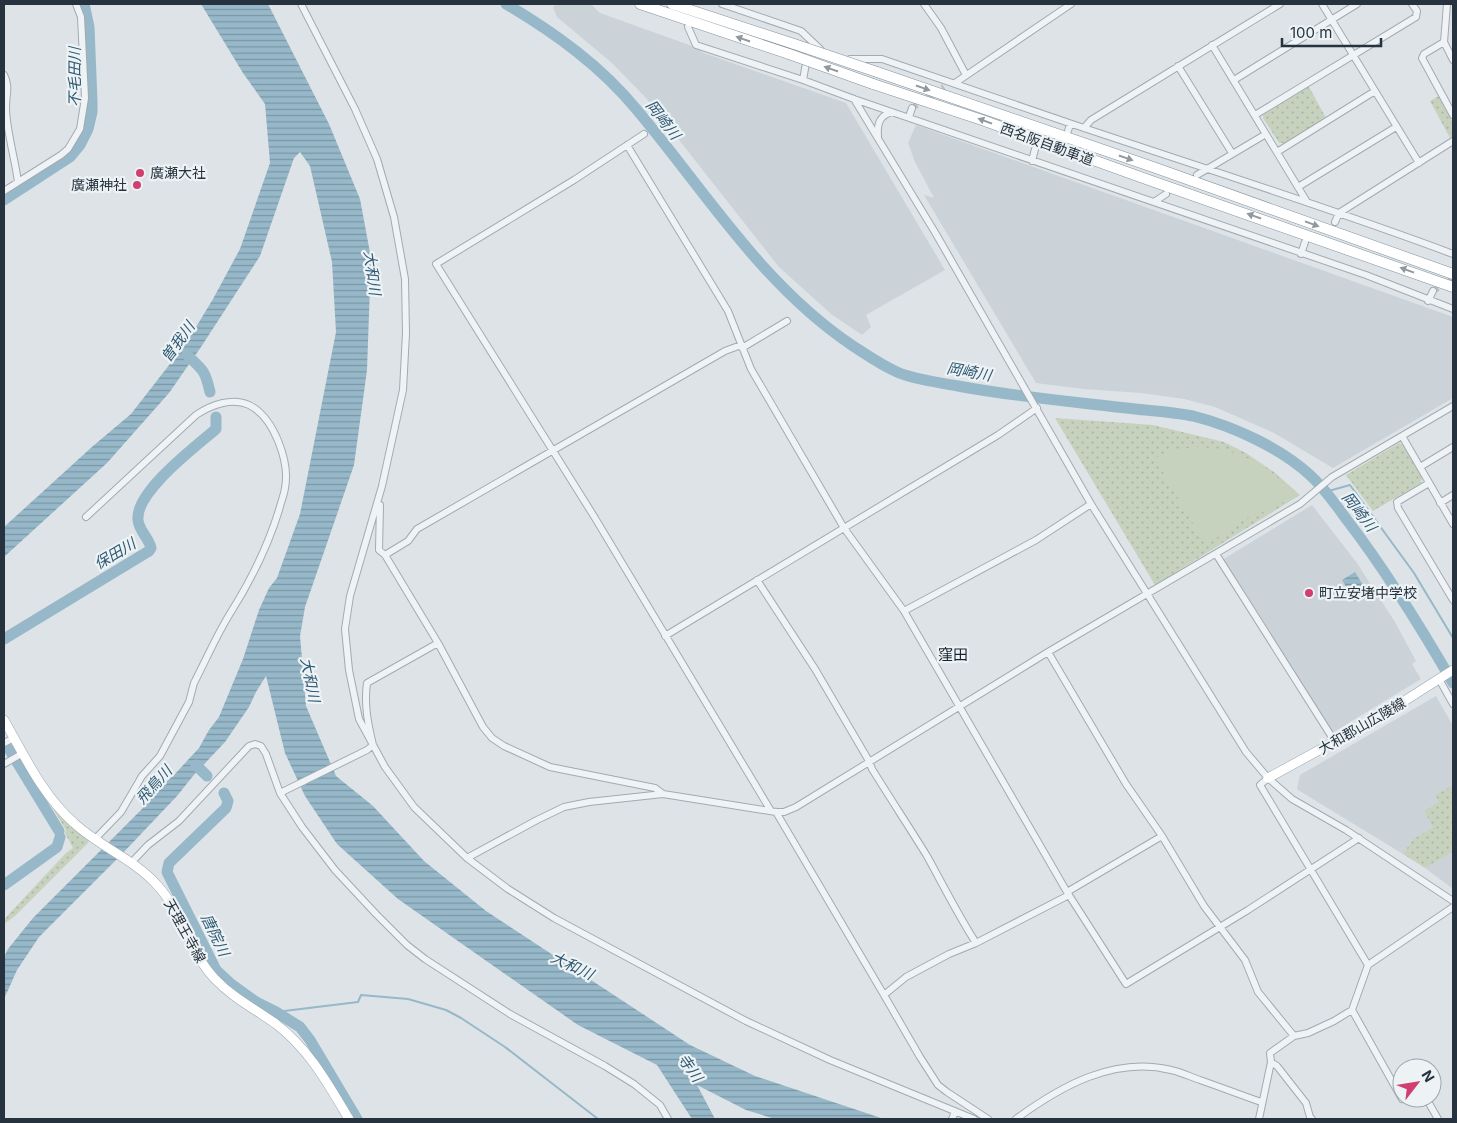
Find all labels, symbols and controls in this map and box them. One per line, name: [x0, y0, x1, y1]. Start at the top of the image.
scale bar: [1282, 15, 1381, 47]
text: 100 m: [1290, 23, 1332, 42]
one-way arrow: [735, 34, 750, 42]
water label: 不毛田川: [65, 45, 84, 107]
one-way arrow: [823, 65, 838, 73]
one-way arrow: [916, 84, 931, 92]
water label: 岡崎川: [642, 96, 686, 145]
one-way arrow: [978, 117, 993, 124]
street label: 西名阪自動車道: [998, 119, 1096, 168]
one-way arrow: [1119, 154, 1134, 162]
place label: 廣瀬大社: [150, 164, 206, 181]
marker: 廣瀬大社: [134, 167, 146, 179]
place label: 廣瀬神社: [71, 176, 127, 193]
marker: 廣瀬神社: [131, 179, 143, 191]
one-way arrow: [1246, 212, 1261, 220]
one-way arrow: [1305, 221, 1320, 228]
water label: 大和川: [360, 249, 385, 299]
one-way arrow: [1400, 266, 1415, 273]
water label: 曽我川: [157, 316, 200, 365]
water label: 岡崎川: [945, 358, 995, 385]
water label: 岡崎川: [1338, 488, 1382, 537]
water label: 保田川: [91, 533, 141, 573]
place label: 町立安堵中学校: [1319, 584, 1417, 601]
marker: 町立安堵中学校: [1303, 587, 1315, 599]
district label: 窪田: [938, 645, 968, 664]
water label: 大和川: [297, 656, 324, 706]
street label: 大和郡山広陵線: [1315, 694, 1408, 757]
water label: 飛鳥川: [132, 760, 177, 808]
street label: 天理王寺線: [161, 896, 210, 965]
water label: 唐院川: [197, 910, 235, 961]
water label: 大和川: [548, 947, 598, 985]
water label: 寺川: [674, 1050, 708, 1087]
north arrow: [1392, 1058, 1442, 1108]
text: N: [1419, 1067, 1439, 1085]

